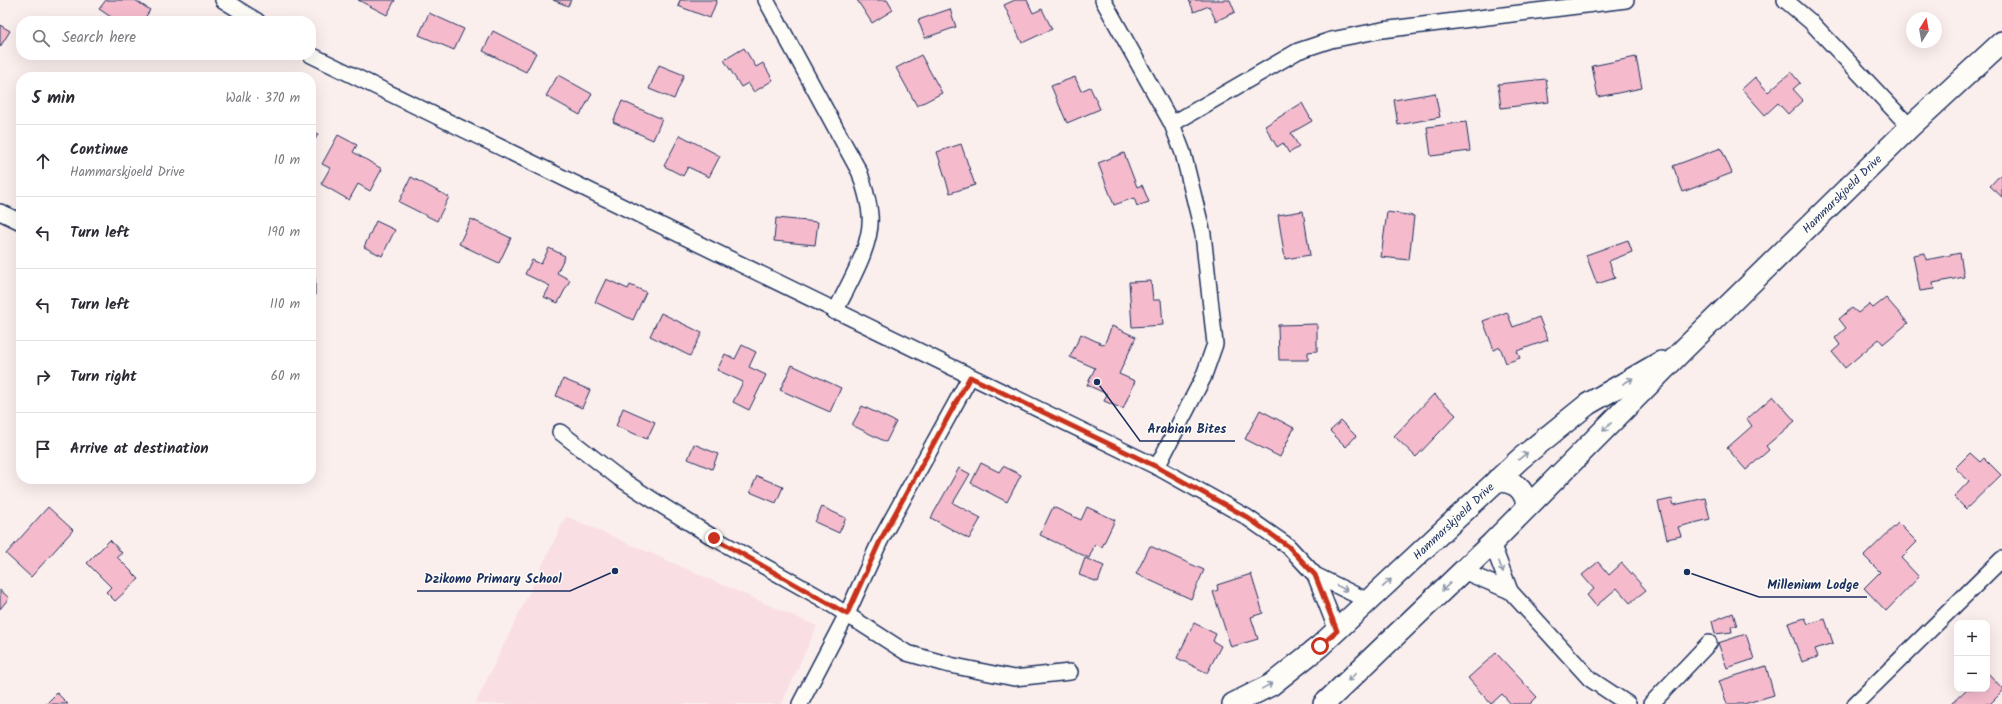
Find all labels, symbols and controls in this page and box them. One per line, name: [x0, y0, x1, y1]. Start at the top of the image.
north arrow: [1906, 12, 1942, 48]
search box: [16, 16, 316, 60]
text: Search here: [62, 26, 136, 50]
icon: search: [30, 27, 52, 49]
text: 5 min: [32, 85, 75, 112]
text: Walk · 370 m: [225, 88, 300, 109]
text: Continue: [70, 138, 128, 162]
icon: ahead: [32, 150, 54, 172]
text: 10 m: [274, 150, 300, 171]
street label: Hammarskjoeld Drive: [1798, 150, 1887, 238]
text: Hammarskjoeld Drive: [70, 162, 185, 183]
text: Turn left: [70, 221, 130, 245]
icon: left: [32, 222, 54, 244]
text: 190 m: [268, 222, 300, 243]
text: Turn left: [70, 293, 130, 317]
icon: left: [32, 294, 54, 316]
text: 110 m: [270, 294, 300, 315]
text: Turn right: [70, 365, 137, 389]
icon: right: [32, 366, 54, 388]
text: 60 m: [271, 366, 300, 387]
one-way arrow: [1622, 377, 1634, 384]
callout: Arabian Bites: [1140, 416, 1235, 441]
text: Arabian Bites: [1148, 419, 1226, 440]
one-way arrow: [1602, 422, 1612, 432]
text: Arrive at destination: [70, 437, 209, 461]
icon: arrive: [32, 438, 54, 460]
one-way arrow: [1517, 452, 1528, 461]
street label: Hammarskjoeld Drive: [1409, 478, 1500, 565]
route end: [705, 529, 723, 547]
one-way arrow: [1498, 560, 1505, 573]
callout: Dzikomo Primary School: [417, 566, 570, 591]
text: Dzikomo Primary School: [424, 569, 562, 590]
callout: Millenium Lodge: [1759, 572, 1867, 597]
text: Millenium Lodge: [1767, 575, 1859, 596]
one-way arrow: [1382, 579, 1392, 588]
one-way arrow: [1441, 583, 1451, 592]
one-way arrow: [1336, 585, 1348, 592]
map controls: [1954, 620, 1990, 692]
button: +: [1954, 620, 1990, 656]
route start: [1311, 637, 1329, 655]
button: −: [1954, 656, 1990, 692]
one-way arrow: [1347, 673, 1357, 682]
one-way arrow: [1261, 682, 1273, 690]

